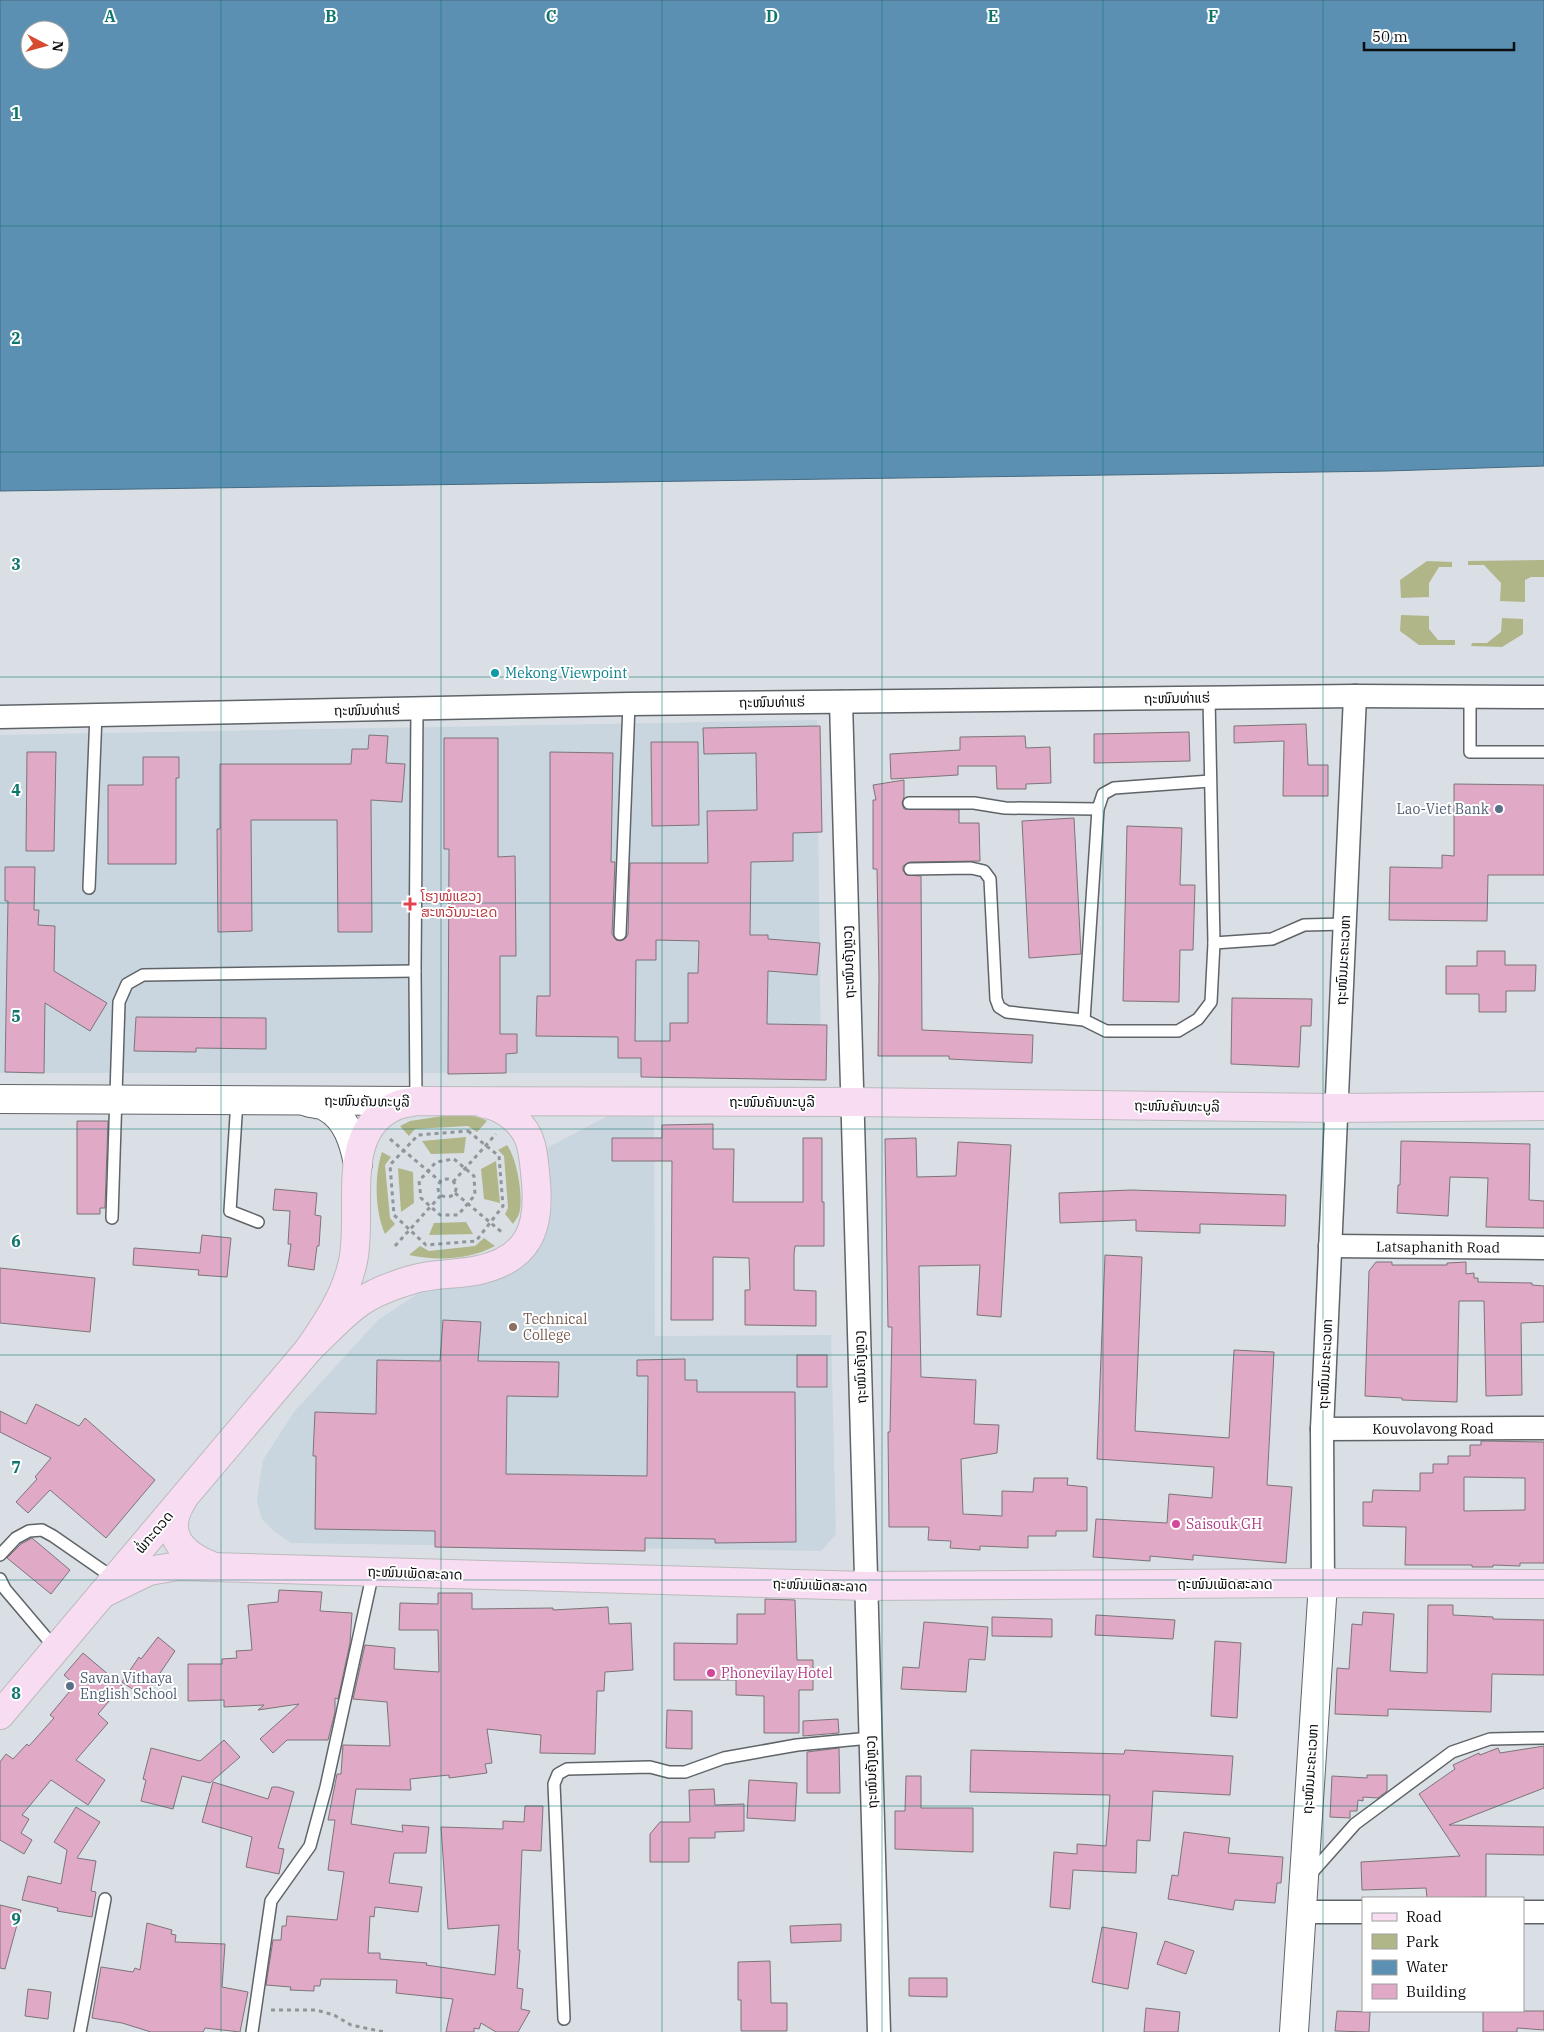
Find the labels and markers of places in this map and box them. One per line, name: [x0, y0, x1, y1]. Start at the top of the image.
place label: Mekong Viewpoint: [505, 664, 627, 682]
marker: Mekong Viewpoint: [489, 667, 501, 679]
place label: Lao-Viet Bank: [1396, 800, 1490, 818]
marker: Lao-Viet Bank: [1493, 803, 1505, 815]
place label: ໂຮງໝໍແຂວງ ສະຫວັນນະເຂດ: [420, 887, 497, 921]
marker: ໂຮງໝໍແຂວງ ສະຫວັນນະເຂດ: [403, 897, 417, 911]
place label: Technical College: [523, 1310, 587, 1344]
marker: Technical College: [507, 1321, 519, 1333]
place label: Saisouk GH: [1186, 1515, 1262, 1533]
marker: Saisouk GH: [1170, 1518, 1182, 1530]
place label: Phonevilay Hotel: [721, 1664, 833, 1682]
marker: Phonevilay Hotel: [705, 1667, 717, 1679]
place label: Savan Vithaya English School: [80, 1669, 177, 1703]
marker: Savan Vithaya English School: [64, 1680, 76, 1692]

